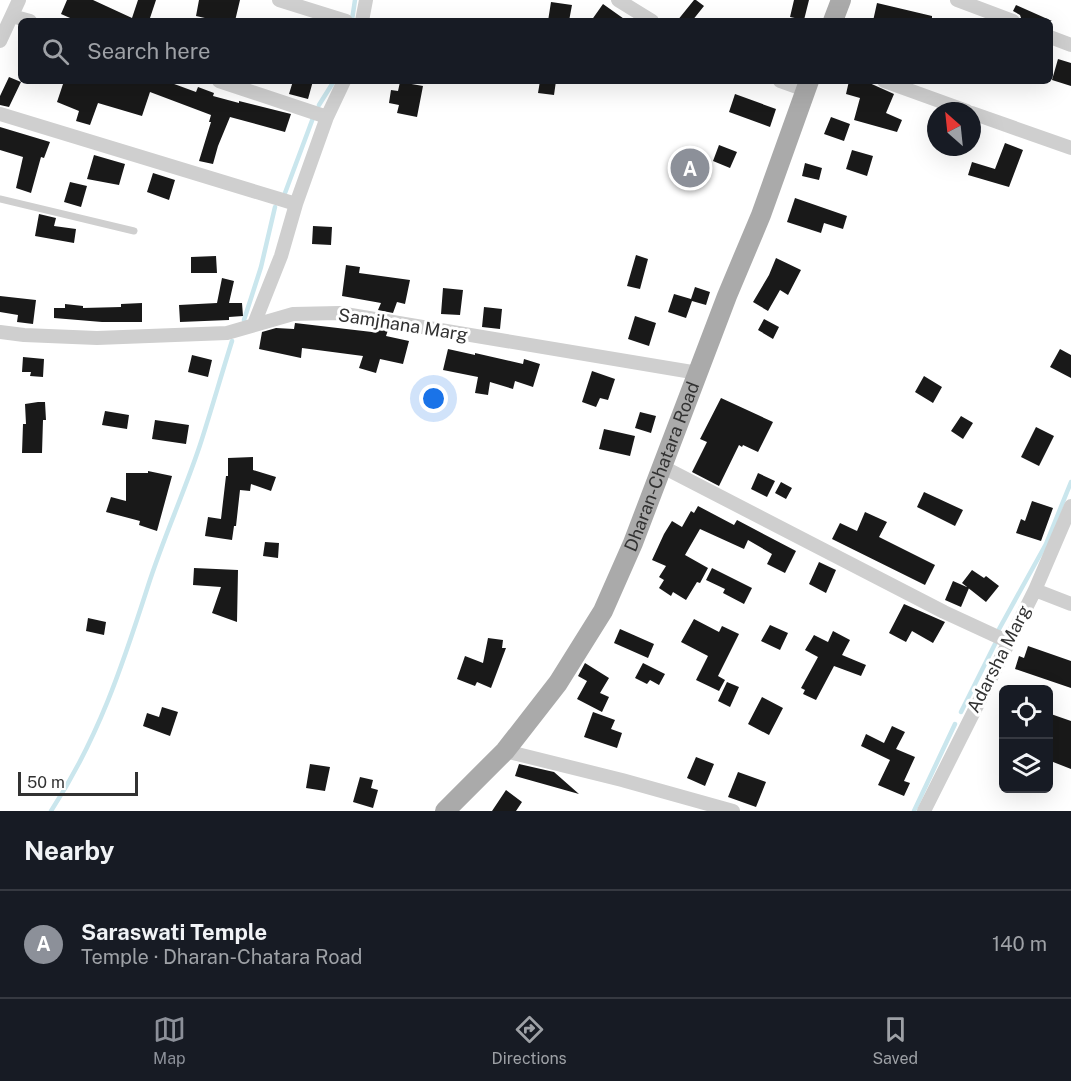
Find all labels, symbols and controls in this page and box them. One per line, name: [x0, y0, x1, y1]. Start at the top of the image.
search box: [18, 18, 1053, 84]
icon: search: [39, 35, 72, 68]
text: Search here: [87, 38, 211, 64]
north arrow: [927, 102, 981, 156]
pin: A: [670, 146, 710, 190]
street label: Samjhana Marg: [337, 304, 469, 345]
street label: Dharan-Chatara Road: [620, 379, 703, 554]
your location: [419, 384, 448, 413]
street label: Adarsha Marg: [962, 602, 1035, 716]
map controls: [999, 685, 1053, 793]
button: locate: [999, 685, 1053, 739]
button: layers: [999, 739, 1053, 793]
scale bar: [18, 769, 138, 796]
text: 50 m: [27, 773, 65, 792]
text: Nearby: [24, 835, 114, 866]
text: Saraswati Temple: [81, 919, 267, 945]
text: A: [36, 932, 51, 956]
text: 140 m: [992, 932, 1047, 956]
text: Temple · Dharan-Chatara Road: [81, 945, 362, 969]
tab: Map: [153, 1013, 186, 1068]
tab: Directions: [492, 1013, 567, 1068]
tab: Saved: [872, 1013, 918, 1068]

